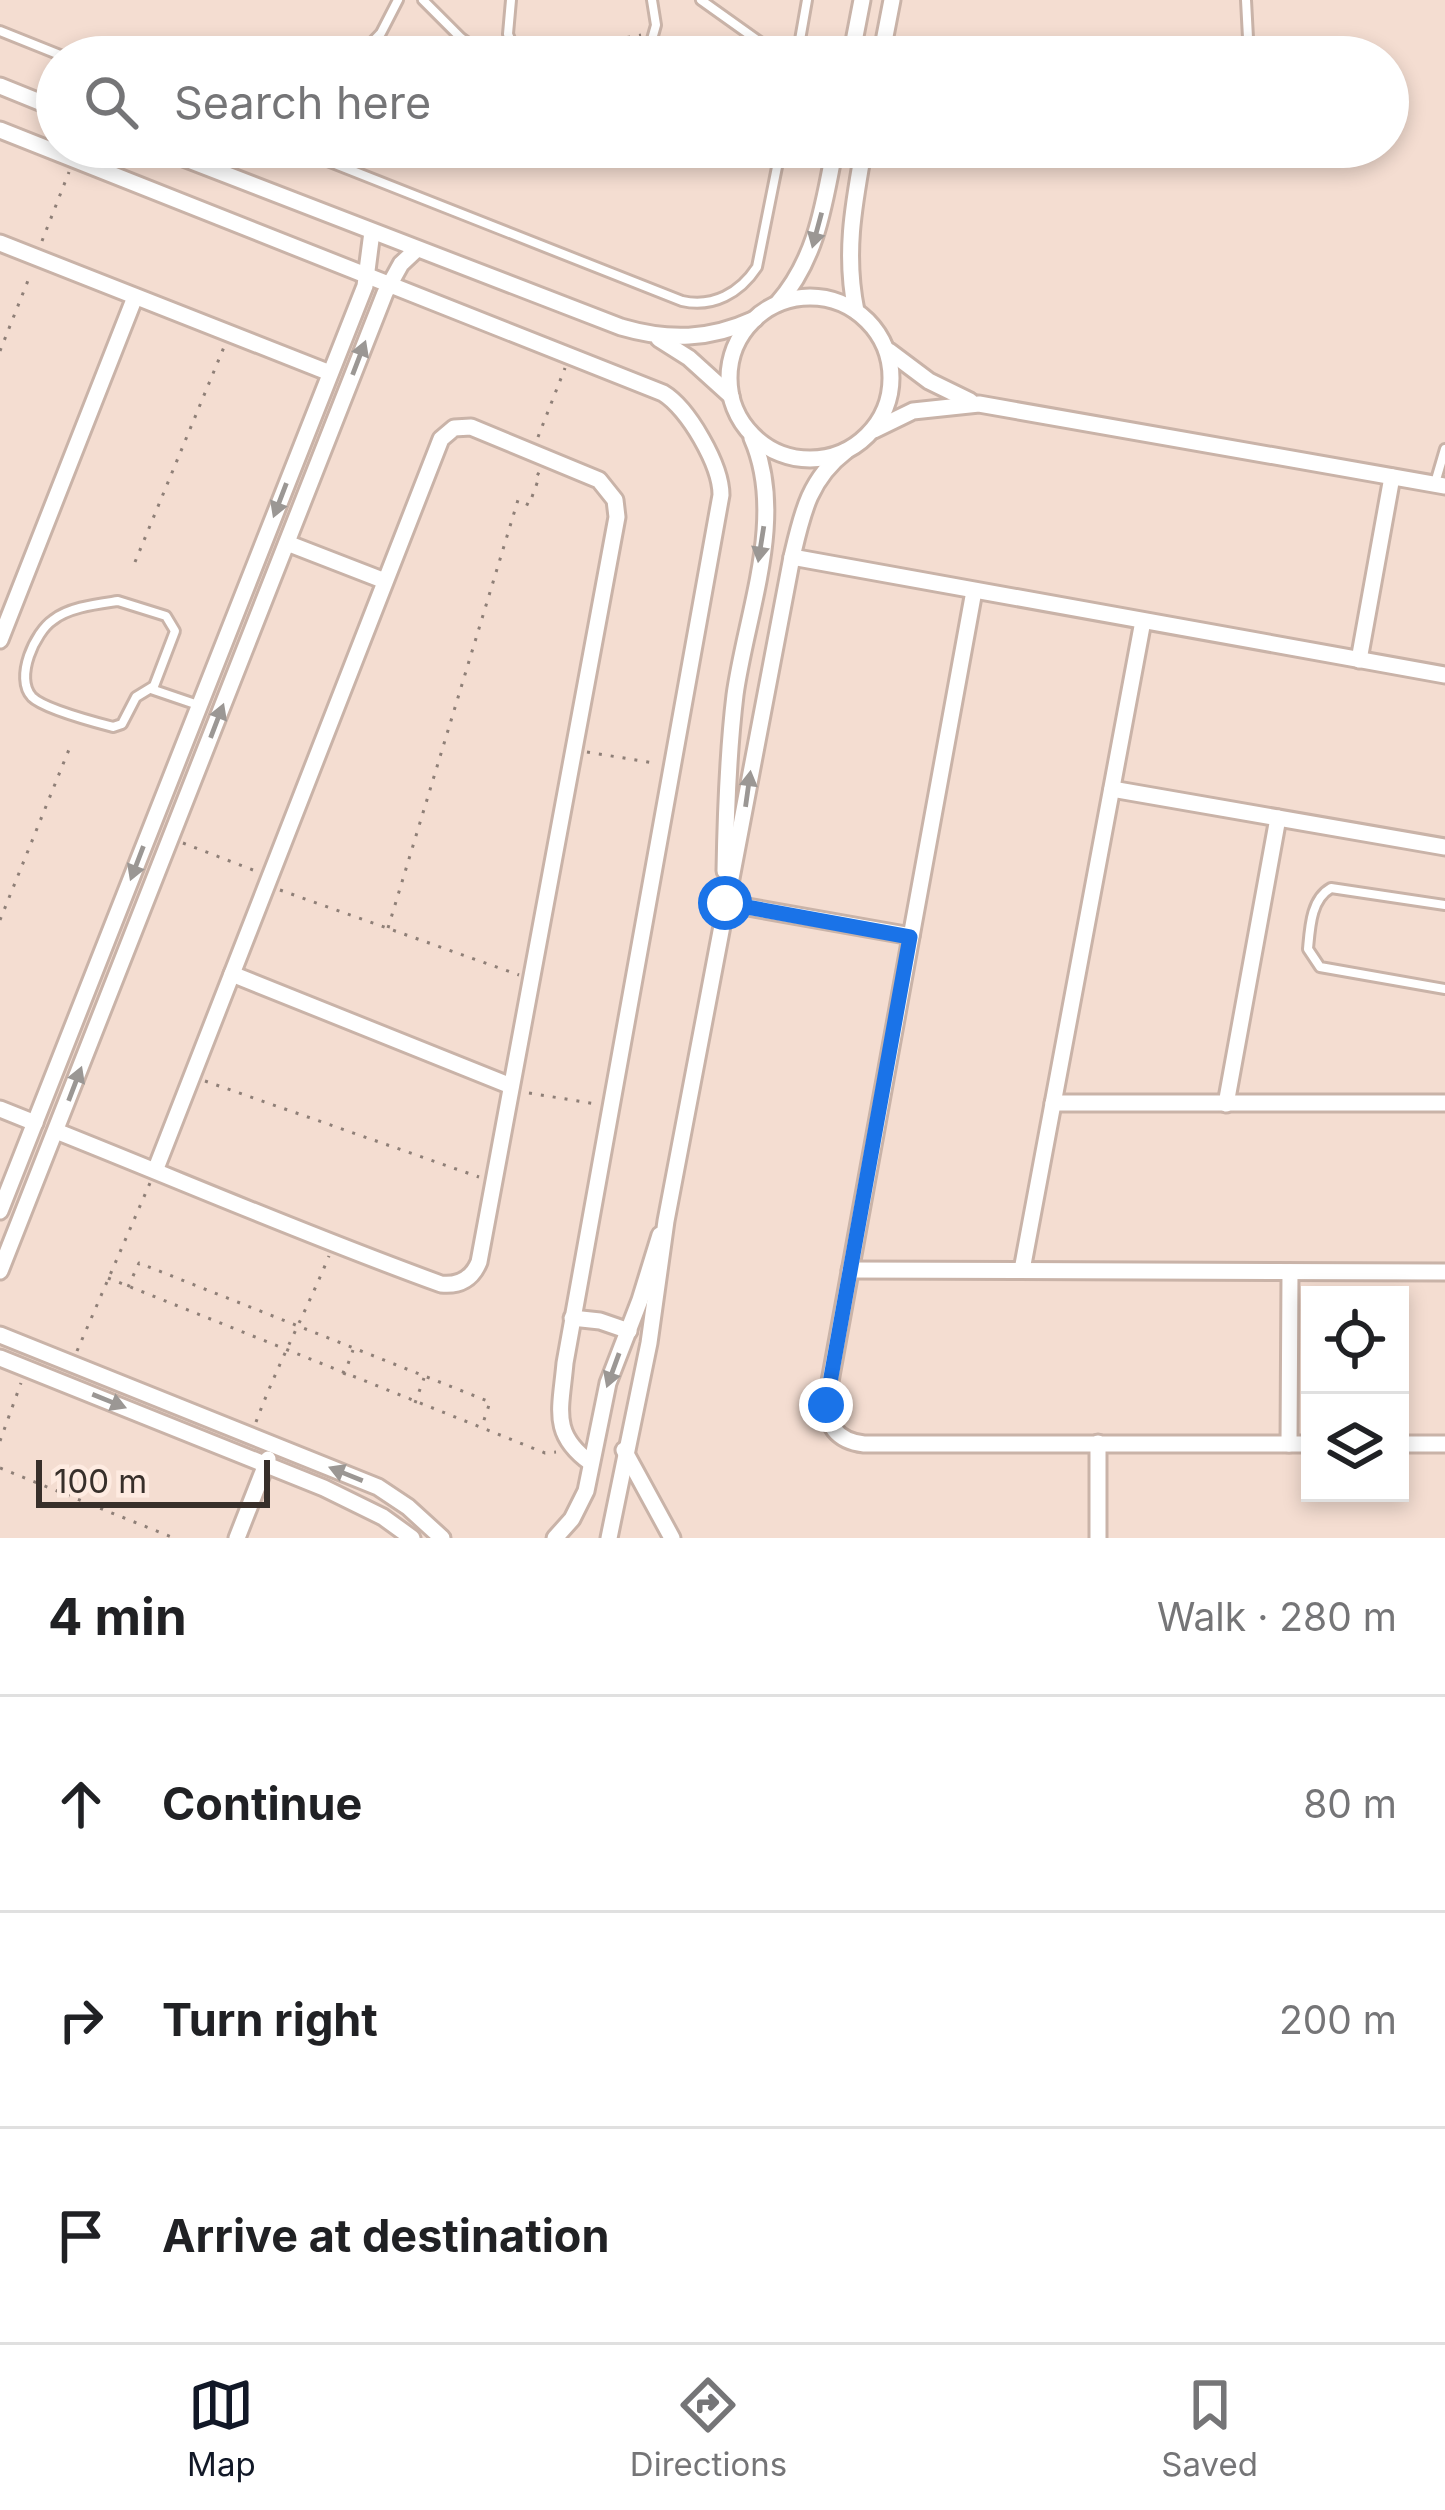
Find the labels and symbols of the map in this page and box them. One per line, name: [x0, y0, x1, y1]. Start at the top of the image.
one-way arrow: [807, 211, 826, 248]
one-way arrow: [351, 339, 370, 375]
one-way arrow: [270, 483, 289, 519]
one-way arrow: [752, 526, 771, 563]
one-way arrow: [208, 702, 227, 738]
one-way arrow: [739, 769, 758, 807]
one-way arrow: [127, 846, 146, 882]
route start: [698, 876, 752, 930]
one-way arrow: [66, 1066, 85, 1102]
one-way arrow: [603, 1353, 621, 1389]
route end: [799, 1378, 853, 1432]
one-way arrow: [91, 1392, 127, 1411]
scale bar: [36, 1454, 270, 1507]
one-way arrow: [328, 1464, 364, 1483]

